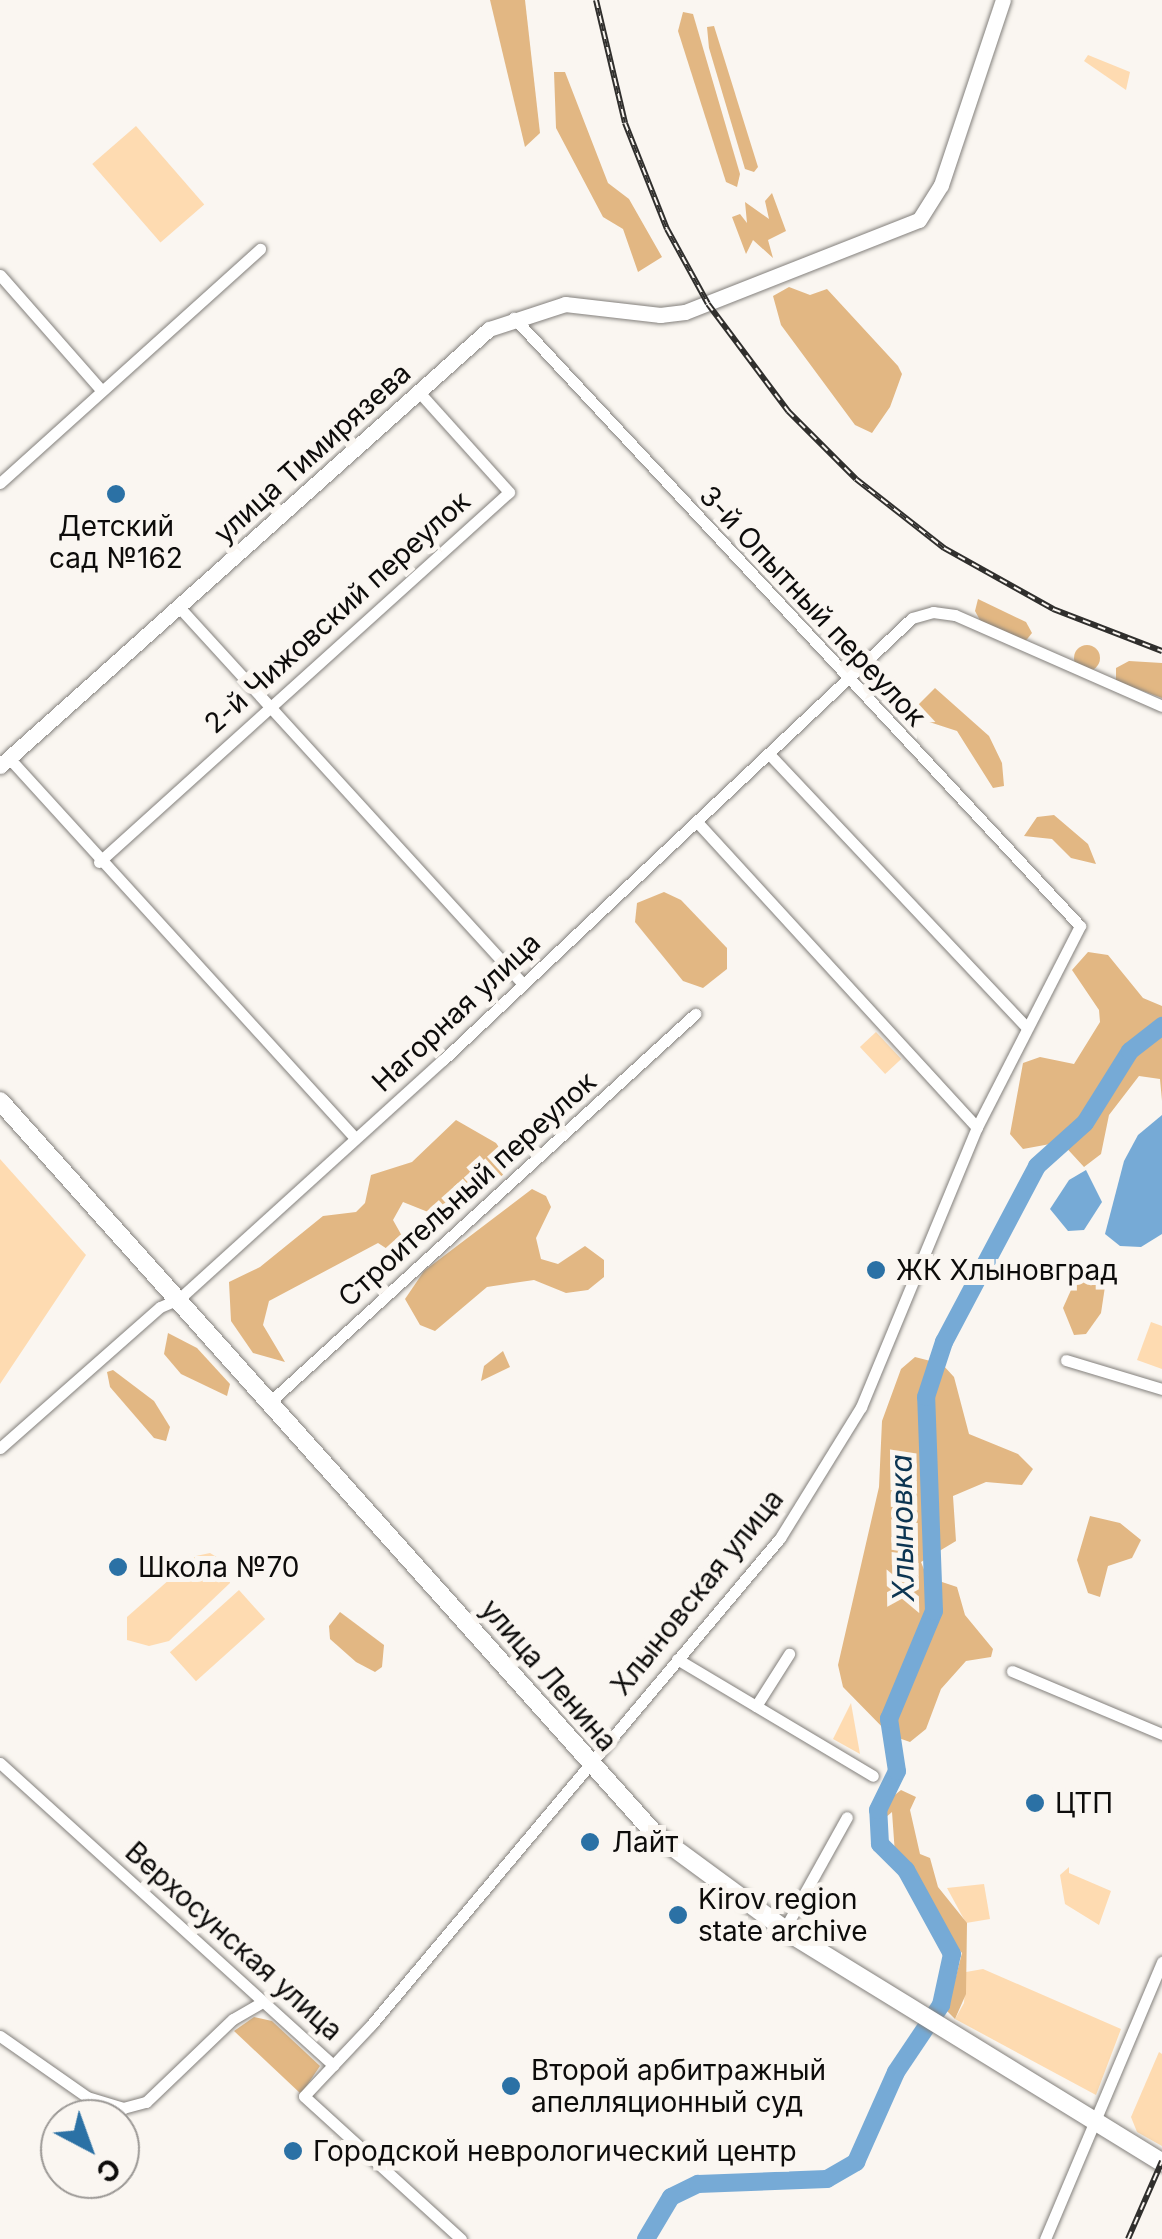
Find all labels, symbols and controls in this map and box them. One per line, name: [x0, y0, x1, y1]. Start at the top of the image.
street label: улица Тимирязева: [207, 356, 417, 550]
street label: 3-й Опытный переулок: [693, 479, 933, 733]
marker: Детский сад №162: [105, 483, 127, 505]
street label: 2-й Чижовский переулок: [197, 484, 477, 740]
place label: Детский сад №162: [49, 509, 183, 575]
street label: Нагорная улица: [365, 926, 547, 1098]
street label: Строительный переулок: [331, 1064, 603, 1314]
place label: ЖК Хлыновград: [896, 1253, 1118, 1287]
marker: ЖК Хлыновград: [865, 1259, 887, 1281]
water label: Хлыновка: [883, 1454, 921, 1602]
street label: Хлыновская улица: [604, 1482, 790, 1702]
place label: Школа №70: [138, 1550, 300, 1584]
marker: Школа №70: [107, 1556, 129, 1578]
street label: улица Ленина: [474, 1592, 624, 1758]
place label: ЦТП: [1055, 1786, 1113, 1820]
marker: ЦТП: [1024, 1792, 1046, 1814]
place label: Лайт: [612, 1825, 678, 1859]
marker: Лайт: [577, 1829, 603, 1855]
street label: Верхосунская улица: [119, 1835, 349, 2047]
place label: Kirov region state archive: [698, 1882, 868, 1948]
marker: Kirov region state archive: [667, 1904, 689, 1926]
place label: Второй арбитражный апелляционный суд: [531, 2053, 826, 2119]
marker: Второй арбитражный апелляционный суд: [500, 2075, 522, 2097]
north arrow: [40, 2099, 140, 2199]
place label: Городской неврологический центр: [313, 2134, 797, 2168]
marker: Городской неврологический центр: [282, 2140, 304, 2162]
text: С: [89, 2151, 127, 2190]

